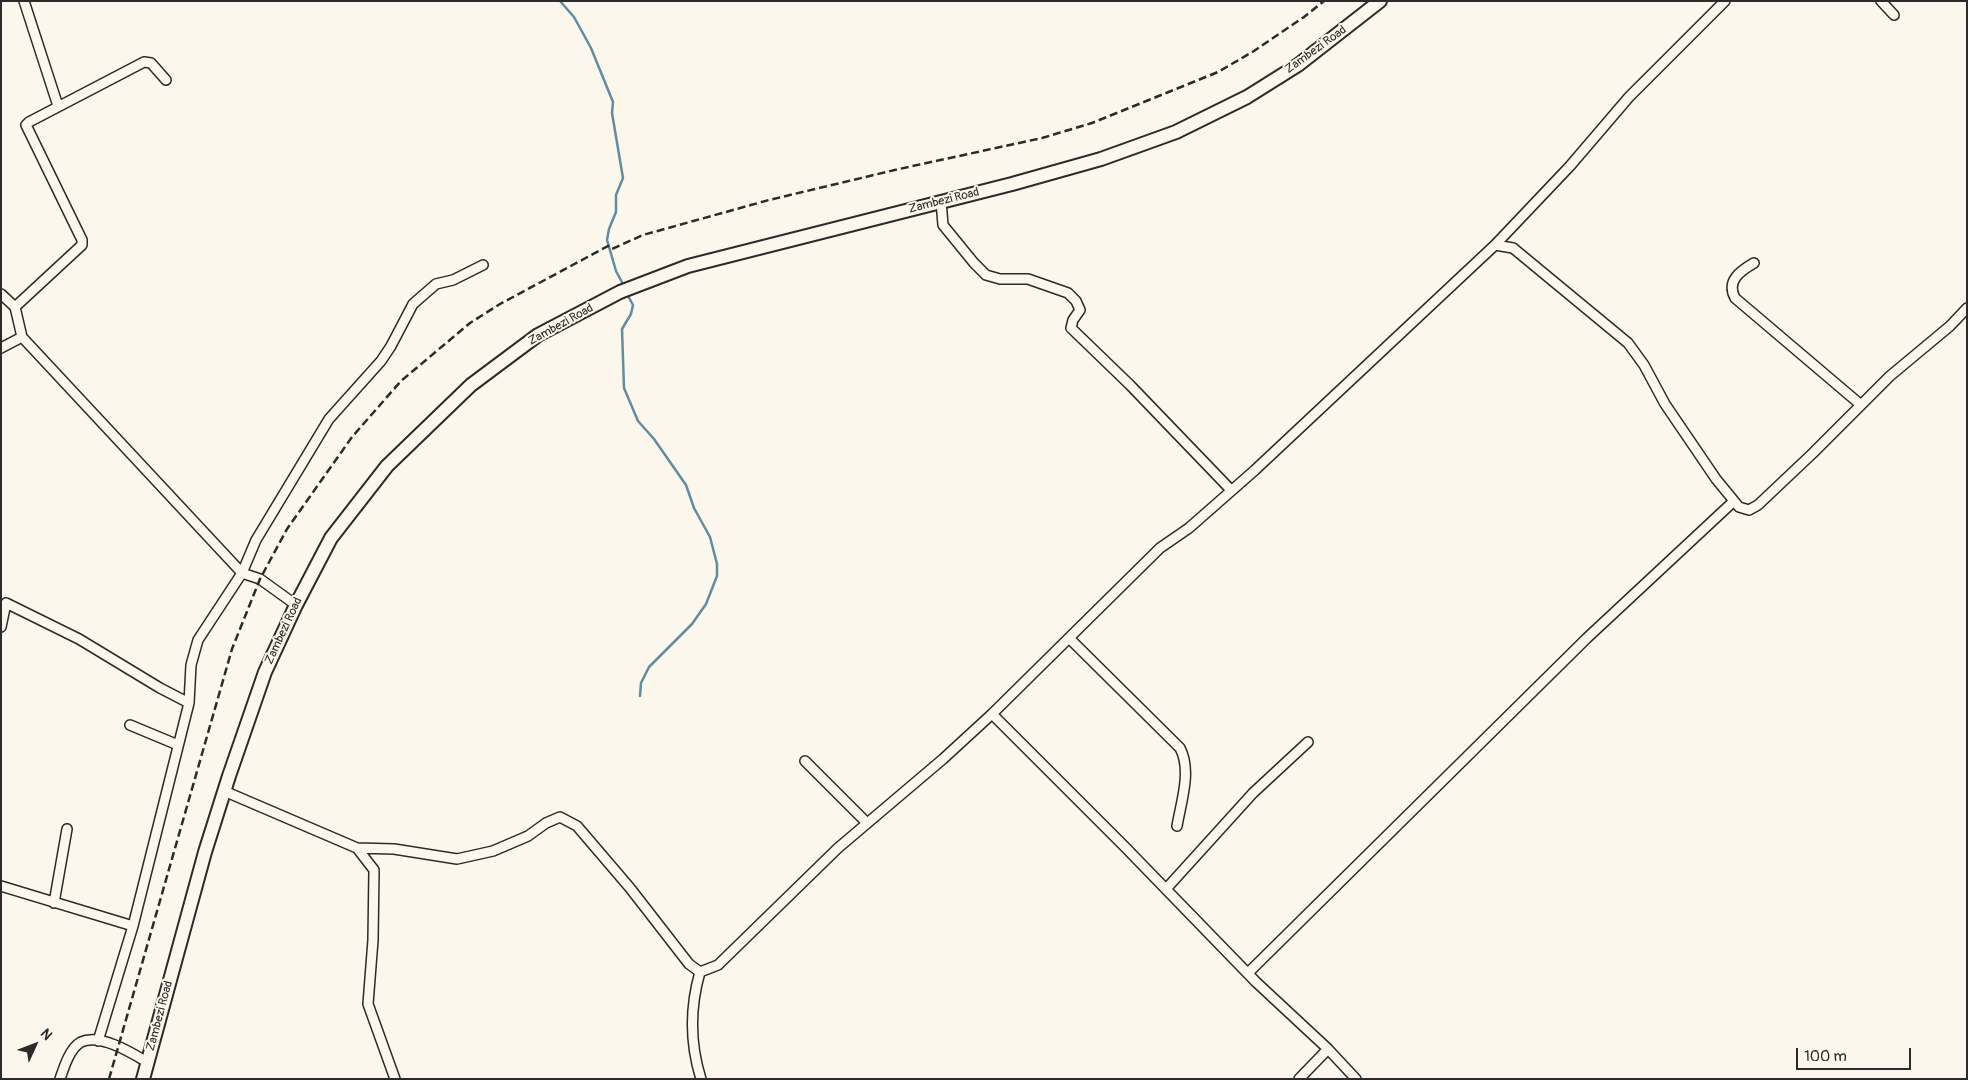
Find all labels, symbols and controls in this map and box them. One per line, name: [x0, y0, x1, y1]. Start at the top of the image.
street label: Zambezi Road: [1283, 23, 1349, 77]
street label: Zambezi Road: [907, 185, 981, 217]
street label: Zambezi Road: [526, 301, 596, 349]
street label: Zambezi Road: [262, 595, 306, 667]
street label: Zambezi Road: [144, 979, 176, 1053]
north arrow: [10, 1020, 60, 1070]
text: N: [37, 1025, 56, 1044]
scale bar: [1798, 1038, 1913, 1070]
text: 100 m: [1804, 1047, 1847, 1066]

